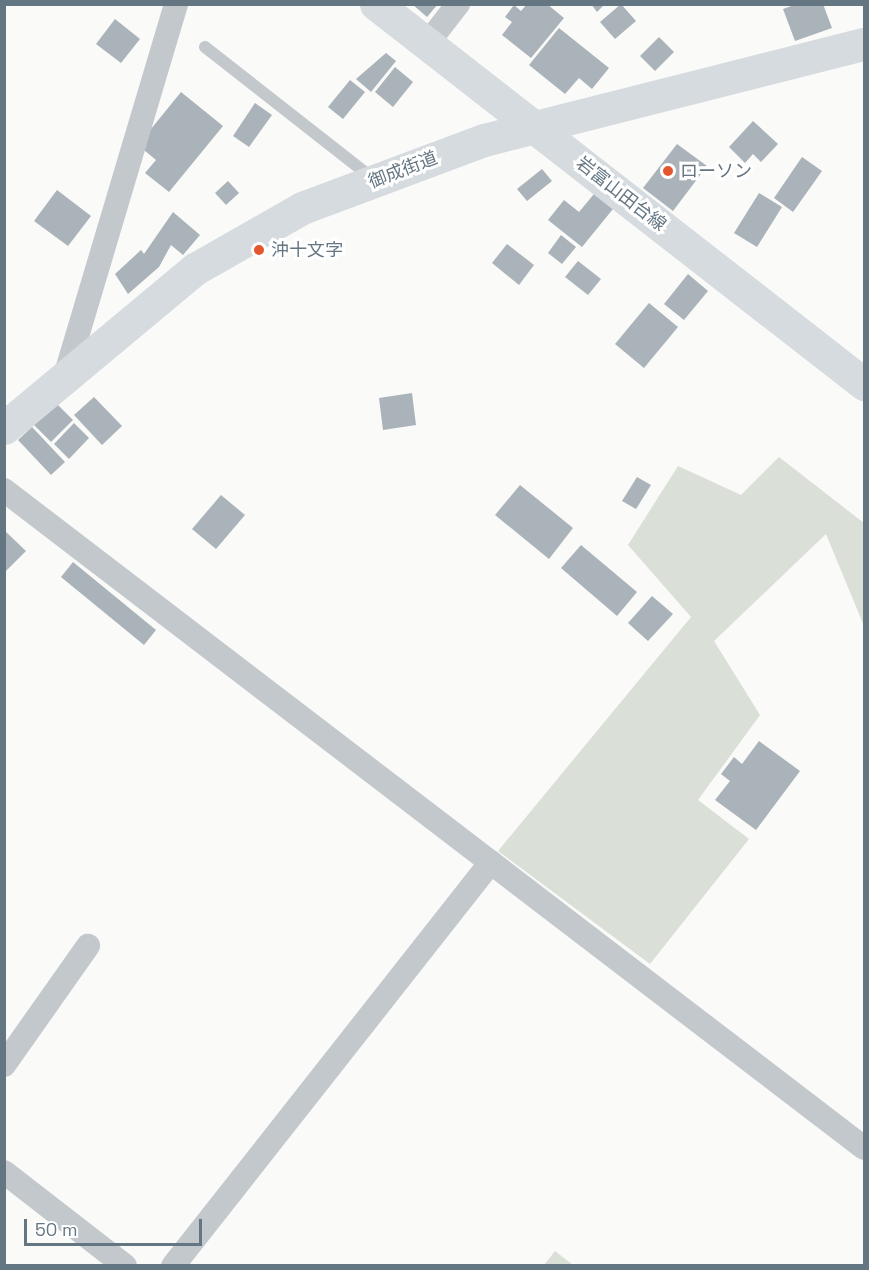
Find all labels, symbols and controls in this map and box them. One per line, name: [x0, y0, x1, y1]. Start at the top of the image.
street label: 御成街道: [366, 147, 440, 193]
street label: 岩富山田台線: [572, 152, 670, 236]
place label: ローソン: [680, 160, 752, 182]
marker: ローソン: [661, 164, 675, 178]
place label: 沖十文字: [271, 239, 343, 261]
marker: 沖十文字: [252, 243, 266, 257]
scale bar: [27, 1207, 206, 1245]
text: 50 m: [35, 1218, 77, 1241]

